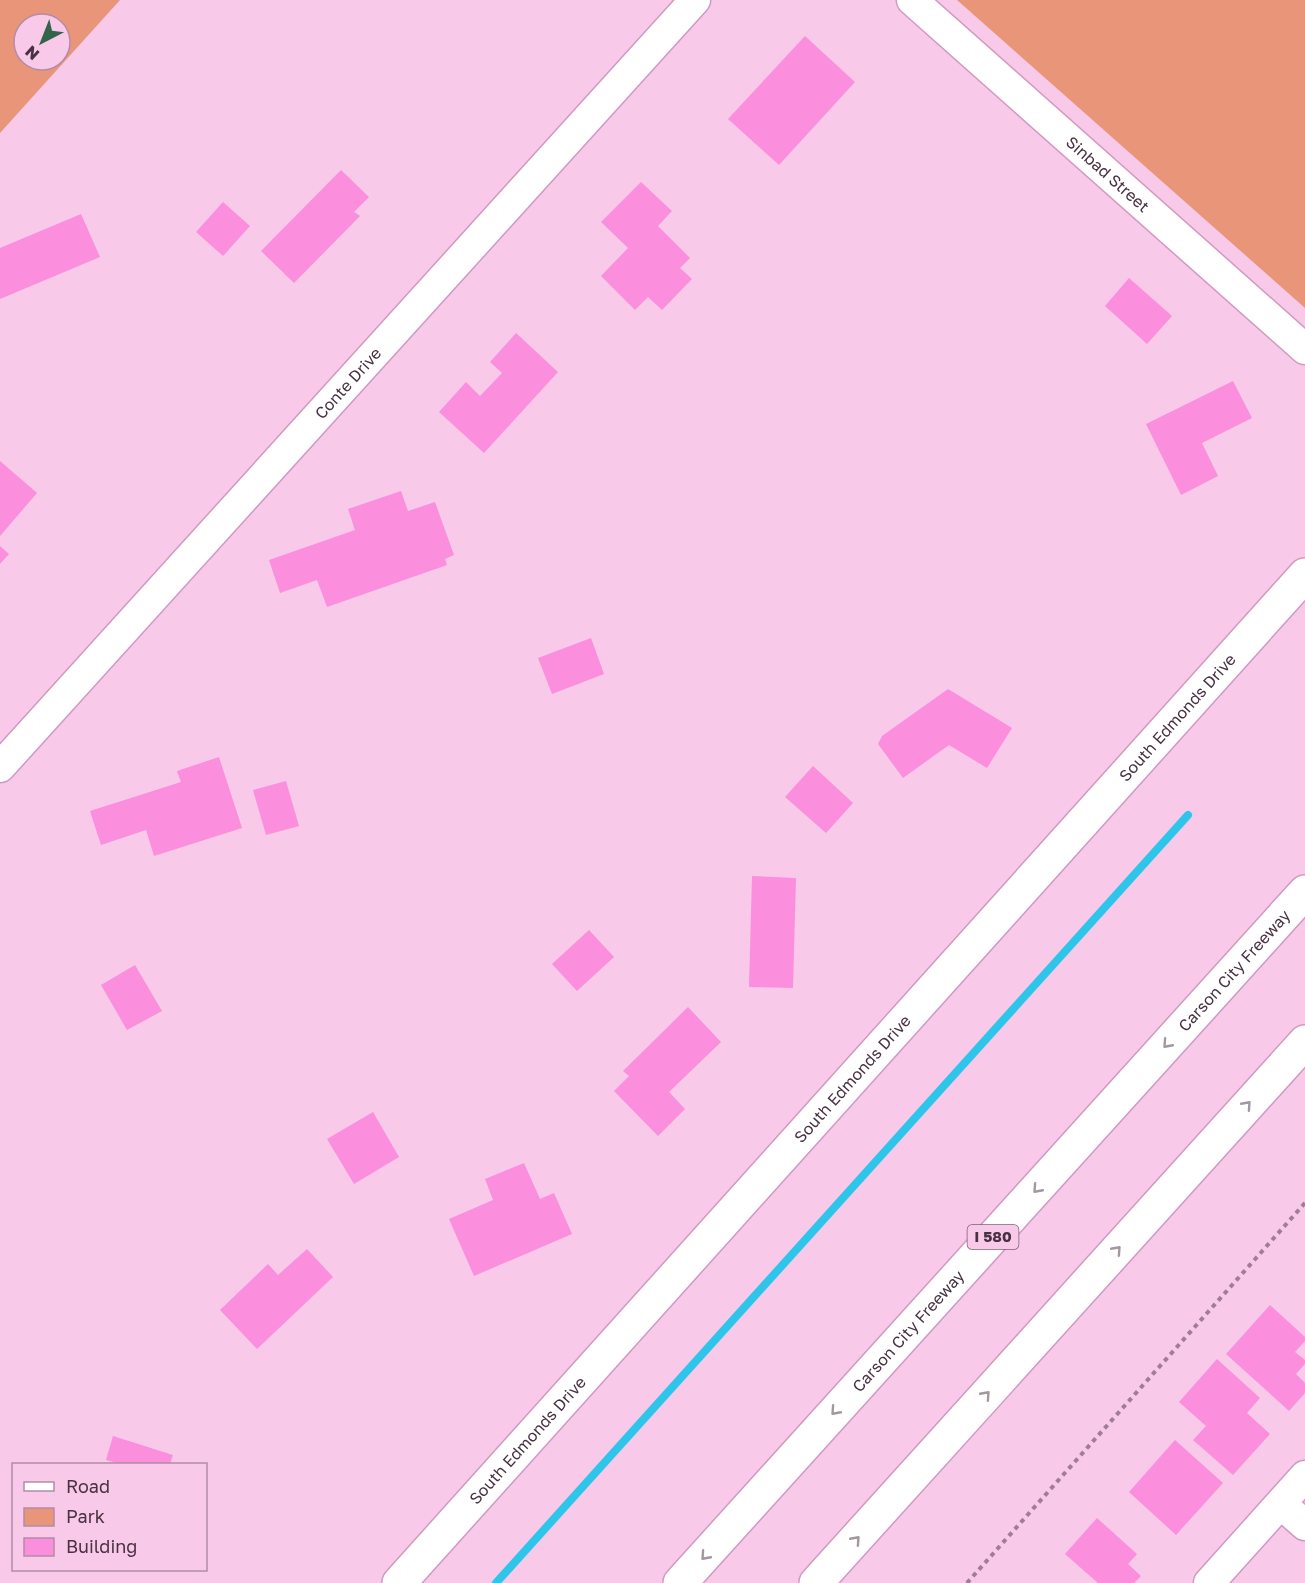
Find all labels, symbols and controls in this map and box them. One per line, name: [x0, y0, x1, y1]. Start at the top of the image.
north arrow: [12, 12, 72, 72]
text: N: [21, 42, 43, 65]
street label: Sinbad Street: [1062, 132, 1154, 216]
street label: Conte Drive: [310, 343, 385, 423]
street label: South Edmonds Drive: [1115, 649, 1240, 785]
street label: Carson City Freeway: [1174, 905, 1294, 1035]
street label: South Edmonds Drive: [790, 1011, 915, 1147]
one-way arrow: [1163, 1037, 1174, 1048]
one-way arrow: [1240, 1101, 1251, 1112]
one-way arrow: [1033, 1182, 1044, 1193]
road number: I 580: [968, 1225, 1018, 1249]
one-way arrow: [1110, 1246, 1121, 1257]
street label: Carson City Freeway: [848, 1266, 968, 1396]
street label: South Edmonds Drive: [465, 1372, 590, 1508]
one-way arrow: [979, 1391, 990, 1402]
one-way arrow: [831, 1405, 842, 1415]
legend: [12, 1463, 207, 1571]
text: Road: [66, 1475, 110, 1497]
text: Park: [66, 1505, 105, 1527]
text: Building: [66, 1535, 137, 1557]
one-way arrow: [848, 1536, 859, 1547]
one-way arrow: [701, 1549, 712, 1560]

